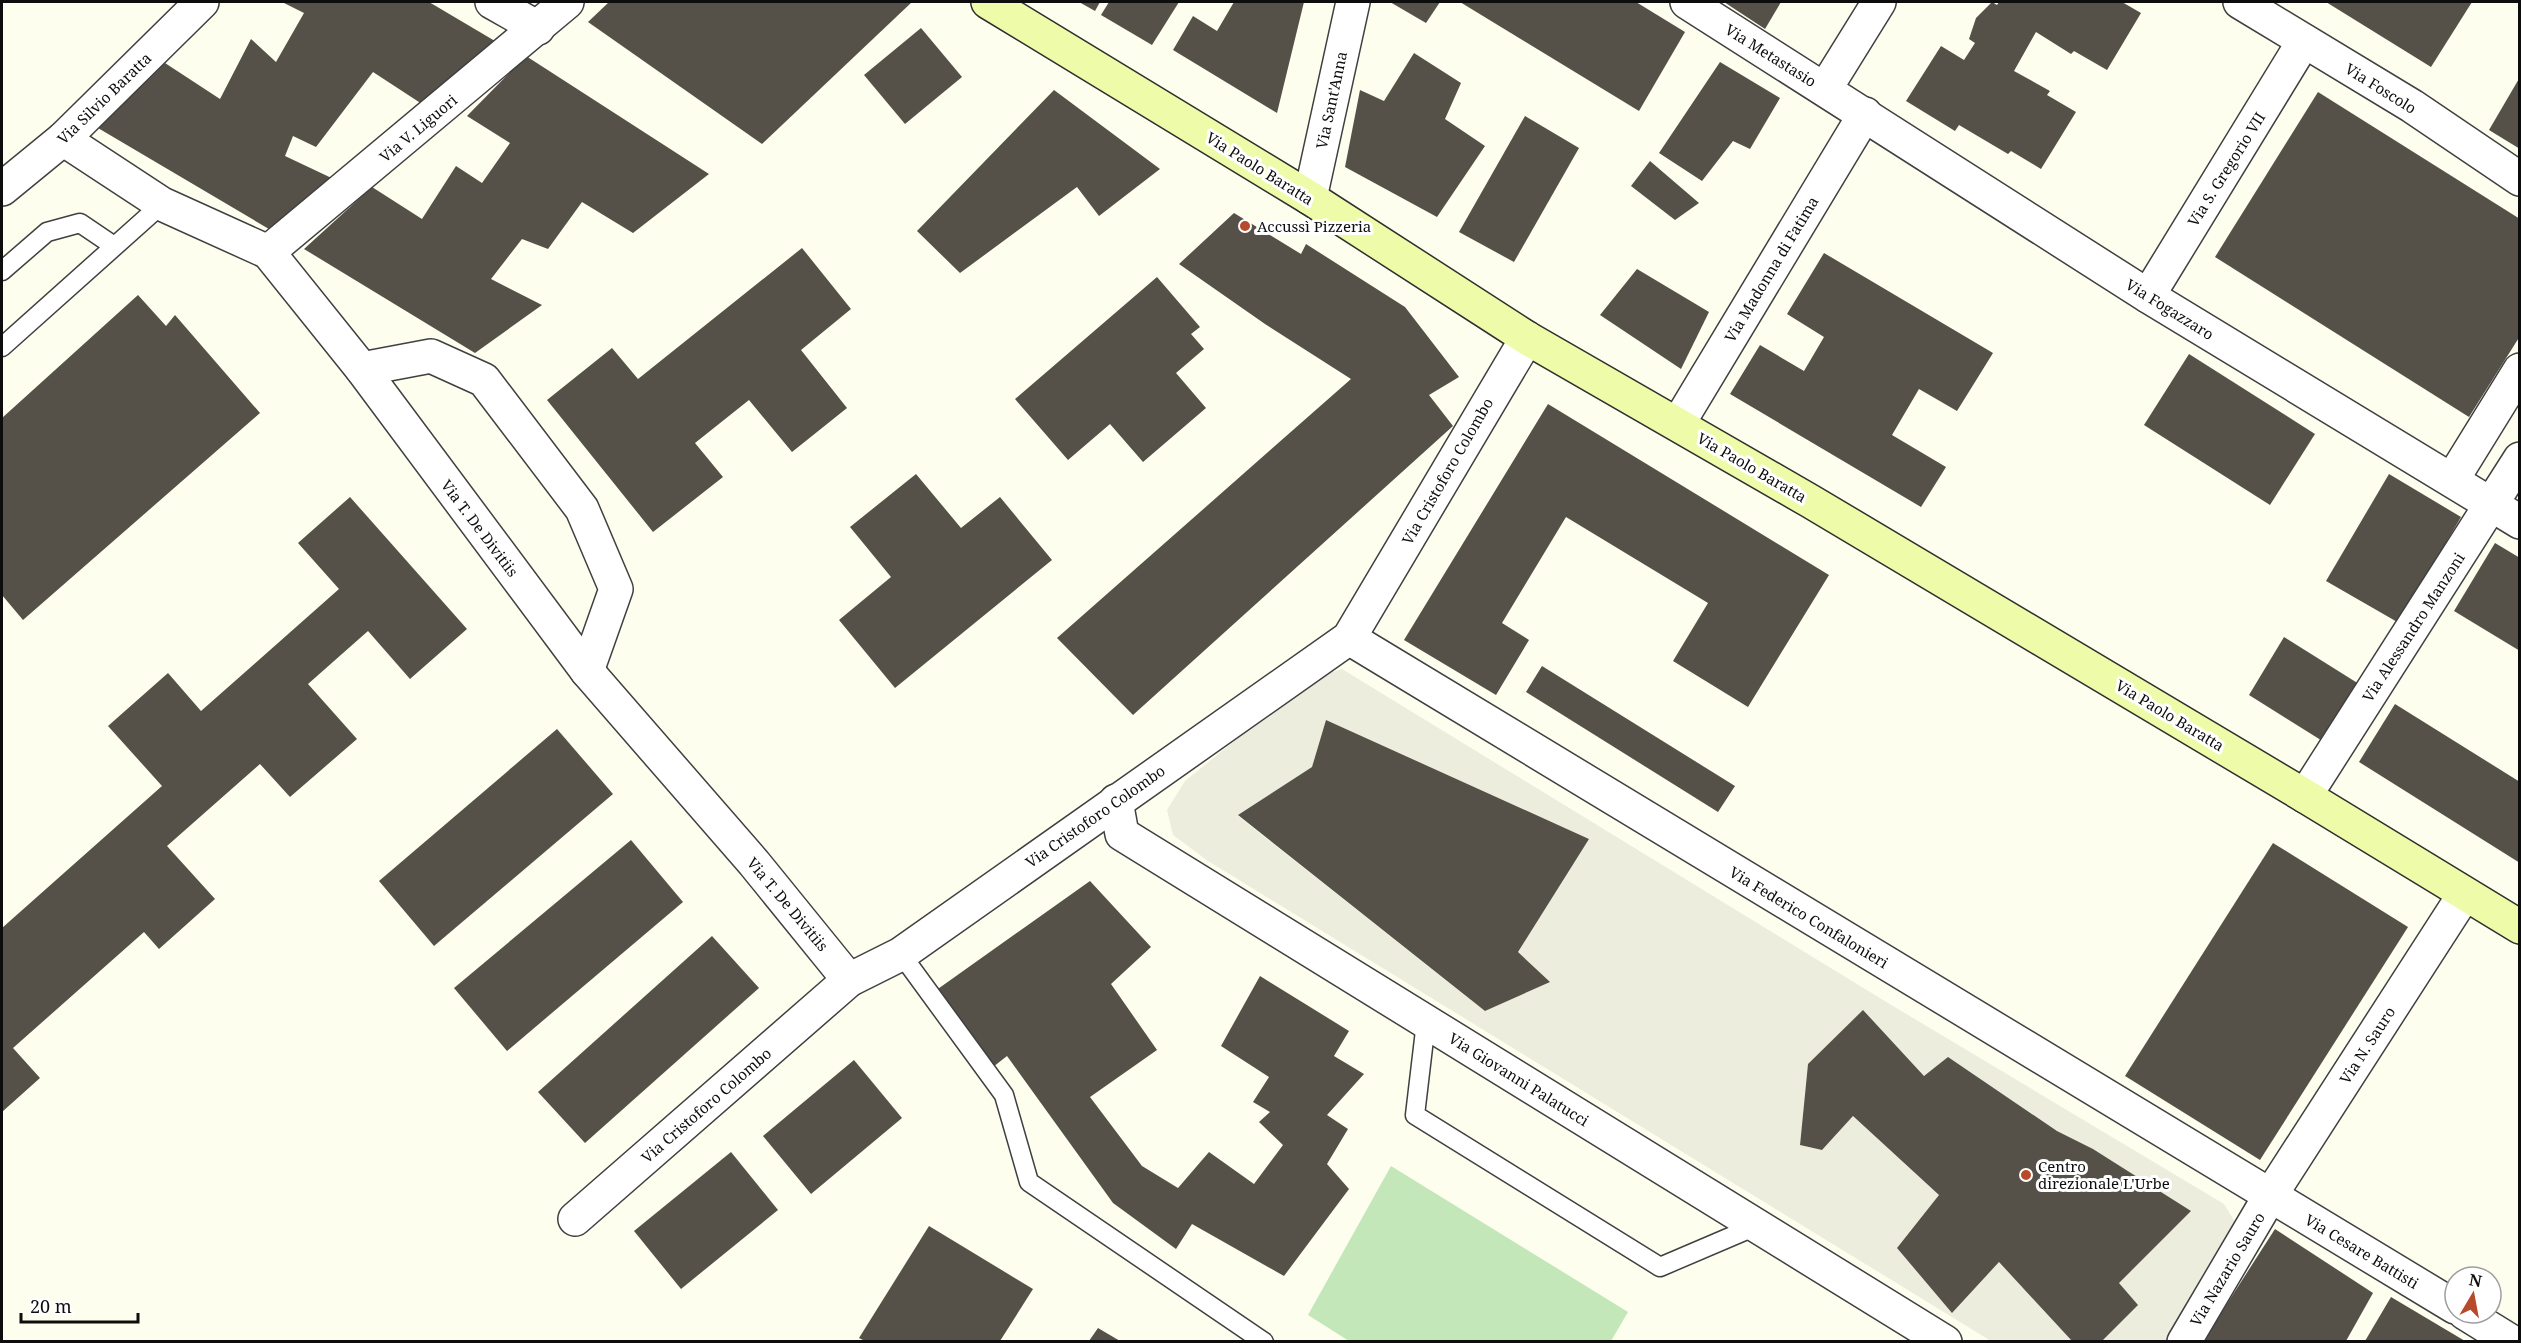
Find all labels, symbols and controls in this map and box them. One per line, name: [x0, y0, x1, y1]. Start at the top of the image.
street label: Via Metastasio: [1722, 19, 1820, 91]
street label: Via Silvio Baratta: [53, 48, 155, 148]
street label: Via Sant'Anna: [1311, 49, 1351, 151]
street label: Via Foscolo: [2342, 58, 2420, 118]
street label: Via V. Liguori: [375, 89, 461, 166]
street label: Via S. Gregorio VII: [2183, 108, 2269, 230]
street label: Via Paolo Baratta: [1202, 127, 1318, 209]
street label: Via Madonna di Fatima: [1720, 192, 1822, 346]
place label: Accussì Pizzeria: [1257, 216, 1371, 236]
marker: Accussì Pizzeria: [1238, 219, 1252, 233]
street label: Via Fogazzaro: [2122, 274, 2218, 344]
street label: Via Cristoforo Colombo: [1397, 394, 1497, 548]
street label: Via Paolo Baratta: [1694, 428, 1810, 506]
street label: Via T. De Divitiis: [437, 475, 523, 581]
street label: Via Alessandro Manzoni: [2357, 548, 2469, 705]
street label: Via Paolo Baratta: [2112, 675, 2228, 755]
street label: Via Cristoforo Colombo: [1021, 760, 1169, 872]
street label: Via T. De Divitiis: [743, 853, 833, 955]
street label: Via Federico Confalonieri: [1726, 862, 1892, 972]
street label: Via N. Sauro: [2335, 1003, 2399, 1087]
street label: Via Giovanni Palatucci: [1445, 1028, 1593, 1130]
street label: Via Cristoforo Colombo: [637, 1043, 775, 1167]
place label: Centro direzionale L'Urbe: [2038, 1156, 2170, 1193]
marker: Centro direzionale L'Urbe: [2019, 1168, 2033, 1182]
street label: Via Nazario Sauro: [2185, 1208, 2269, 1330]
street label: Via Cesare Battisti: [2301, 1209, 2423, 1293]
north arrow: [2443, 1265, 2503, 1325]
text: N: [2467, 1268, 2484, 1292]
scale bar: [21, 1286, 138, 1324]
text: 20 m: [30, 1294, 72, 1318]

